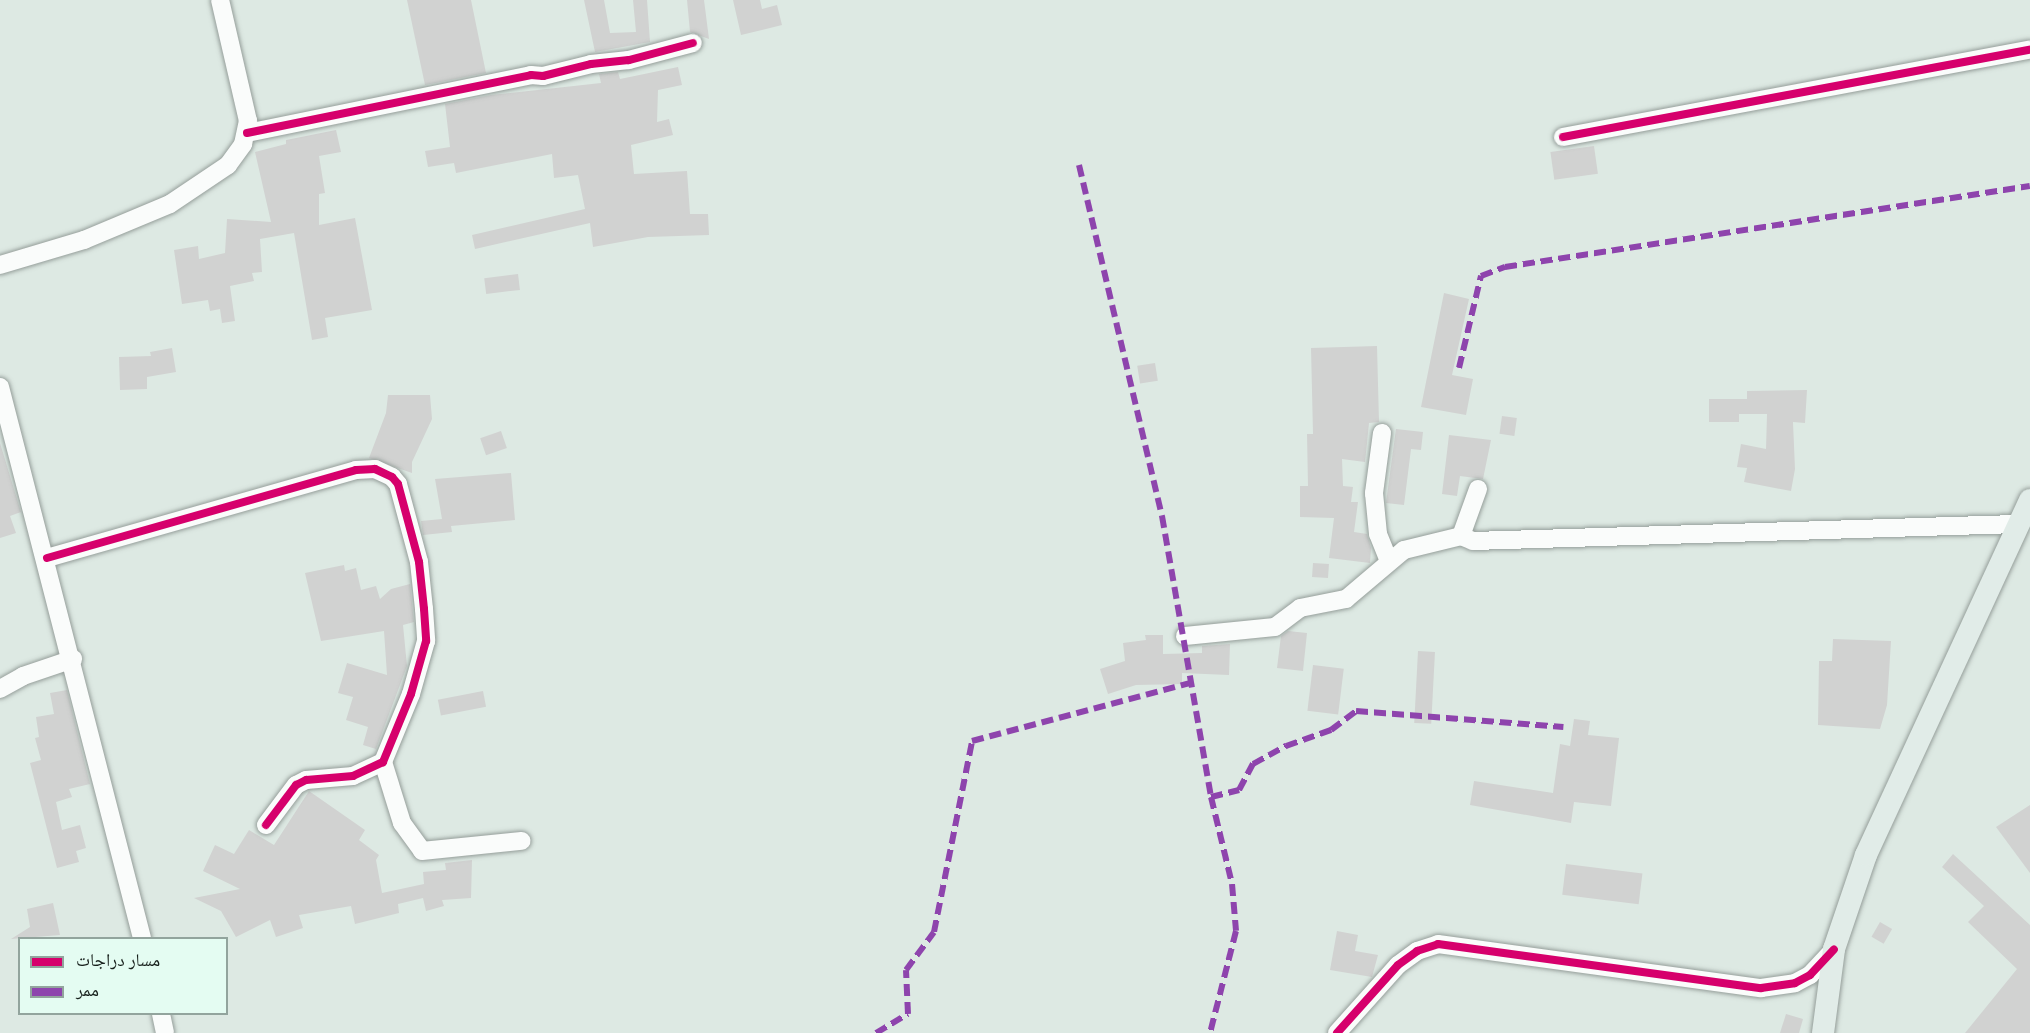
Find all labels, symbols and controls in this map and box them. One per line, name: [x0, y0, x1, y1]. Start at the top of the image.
legend: [18, 937, 228, 1015]
text: مسار دراجات: [76, 949, 160, 971]
text: ممر: [76, 979, 99, 1001]

